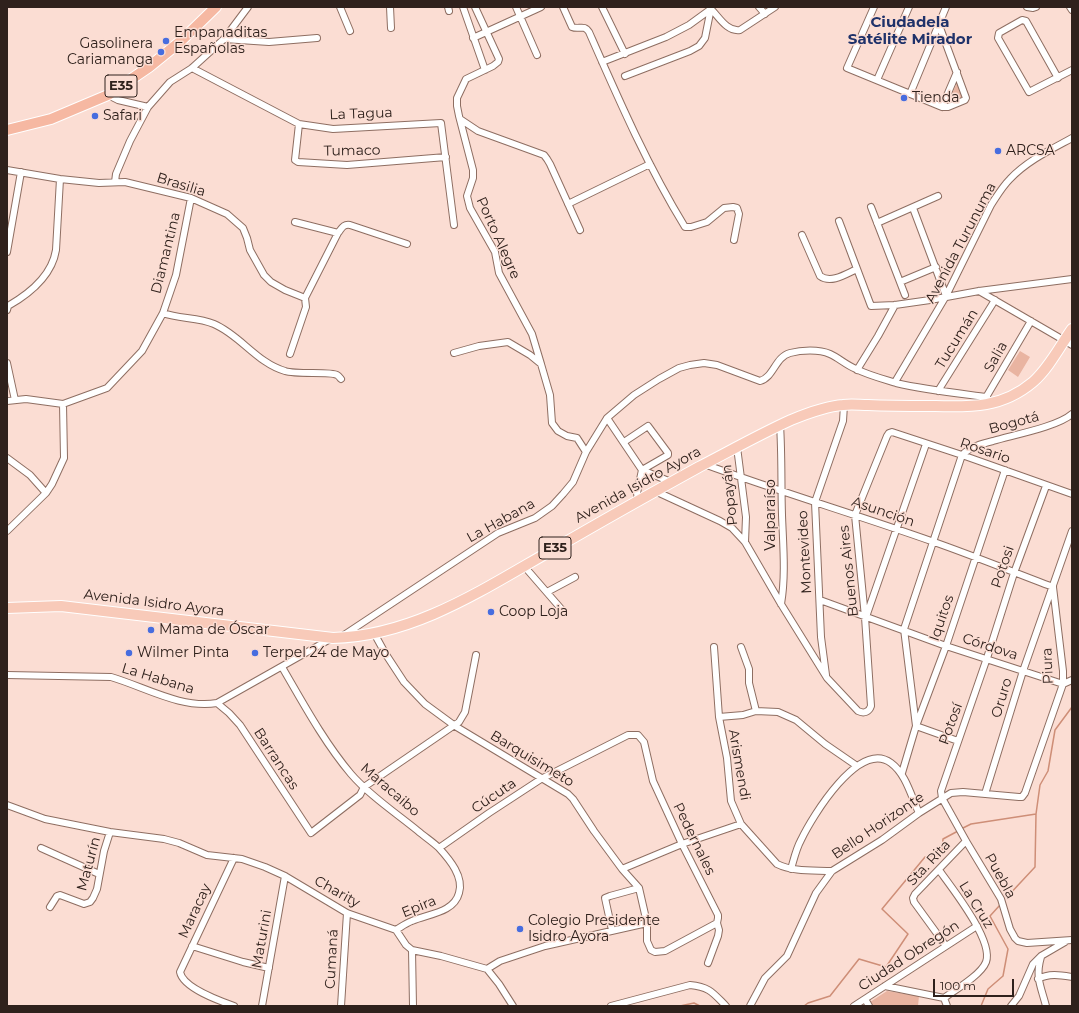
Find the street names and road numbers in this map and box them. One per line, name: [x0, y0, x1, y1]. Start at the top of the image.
road number: E35: [105, 75, 137, 97]
street label: La Tagua: [329, 105, 393, 123]
street label: Tumaco: [323, 142, 381, 160]
street label: Brasilia: [155, 170, 207, 200]
street label: Avenida Turunuma: [922, 180, 1000, 306]
street label: Porto Alegre: [472, 194, 524, 282]
street label: Diamantina: [148, 211, 184, 295]
street label: Tucumán: [932, 306, 982, 372]
street label: Salia: [981, 339, 1011, 375]
street label: Bogotá: [987, 408, 1041, 438]
street label: Rosario: [958, 435, 1012, 467]
street label: Avenida Isidro Ayora: [572, 443, 704, 527]
street label: Popayán: [718, 464, 742, 526]
street label: Valparaíso: [763, 479, 779, 551]
street label: Asunción: [849, 493, 917, 531]
street label: La Habana: [464, 495, 538, 547]
street label: Montevideo: [794, 510, 816, 594]
street label: Buenos Aires: [836, 525, 862, 617]
road number: E35: [539, 537, 571, 559]
street label: Potosi: [988, 544, 1018, 590]
street label: Avenida Isidro Ayora: [83, 586, 225, 620]
street label: Iquitos: [926, 593, 958, 643]
street label: Córdova: [960, 630, 1020, 664]
street label: Piura: [1039, 647, 1057, 685]
street label: La Habana: [120, 660, 196, 698]
street label: Oruro: [988, 676, 1016, 720]
street label: Potosí: [936, 701, 966, 747]
street label: Barrancas: [250, 725, 302, 793]
street label: Barquisimeto: [487, 727, 577, 791]
street label: Arismendi: [724, 728, 754, 802]
street label: Maracaibo: [357, 760, 423, 820]
street label: Cúcuta: [469, 775, 519, 817]
street label: Bello Horizonte: [829, 789, 927, 863]
street label: Pedernales: [669, 800, 719, 878]
street label: Maturín: [74, 835, 104, 893]
street label: Sta. Rita: [904, 837, 954, 889]
street label: Puebla: [981, 850, 1019, 902]
street label: Charity: [311, 873, 363, 911]
street label: La Cruz: [955, 878, 997, 932]
street label: Maracay: [175, 881, 215, 941]
street label: Epira: [399, 892, 439, 922]
street label: Maturini: [249, 908, 275, 970]
street label: Ciudad Obregón: [855, 917, 963, 995]
street label: Cumaná: [322, 929, 342, 989]

